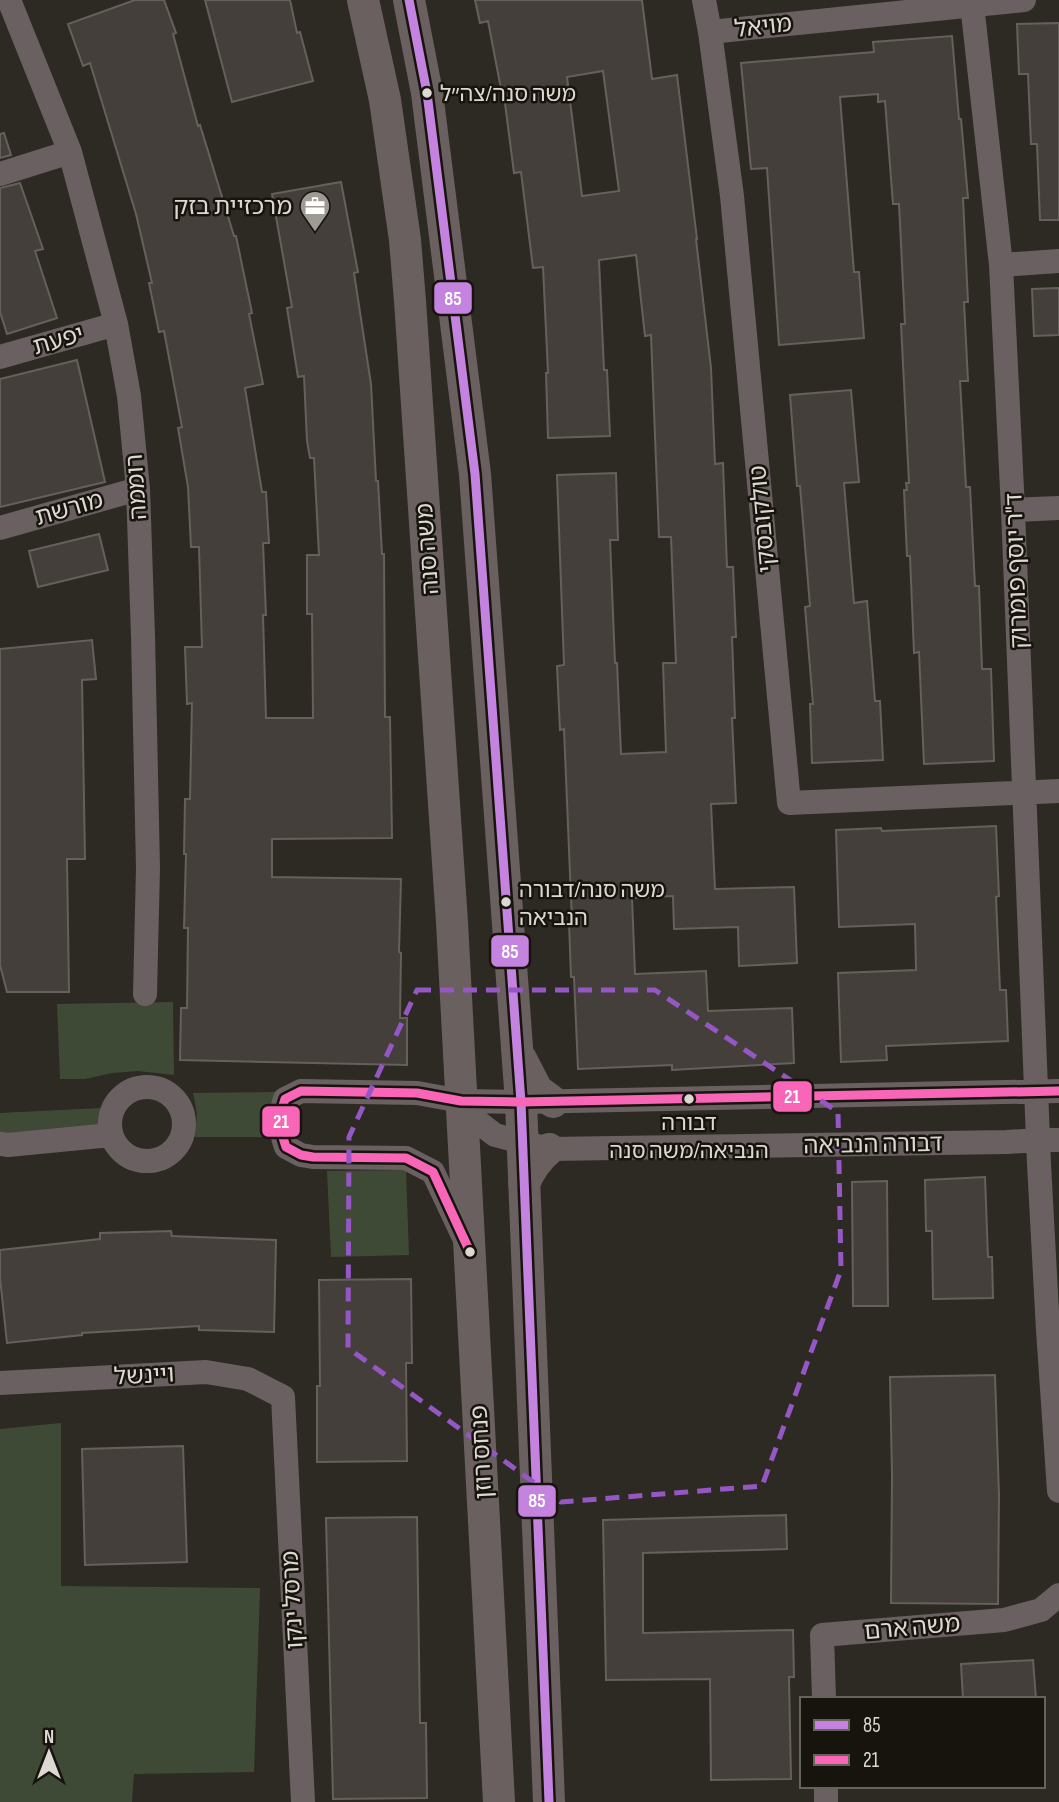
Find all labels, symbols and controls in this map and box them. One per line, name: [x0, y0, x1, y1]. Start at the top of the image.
street label: מויאל: [733, 9, 793, 44]
place label: משה סנה/צה״ל: [440, 81, 576, 108]
marker: משה סנה/צה״ל: [420, 86, 434, 100]
office icon: מרכזיית בזק: [298, 189, 332, 233]
place label: מרכזיית בזק: [173, 192, 292, 221]
line badge: 85: [433, 281, 473, 315]
text: 85: [444, 288, 462, 311]
street label: יפעת: [29, 319, 87, 362]
street label: רוממה: [120, 453, 153, 521]
street label: טולקובסקי: [743, 464, 782, 574]
street label: מורשת: [32, 485, 106, 532]
street label: ד"ר יוסף פומרוק: [999, 492, 1034, 650]
street label: משה סנה: [410, 502, 445, 596]
place label: משה סנה/דבורה הנביאה: [519, 877, 665, 932]
marker: משה סנה/דבורה הנביאה: [499, 895, 513, 909]
line badge: 85: [490, 934, 530, 968]
text: 85: [501, 941, 519, 964]
line badge: 21: [772, 1080, 813, 1113]
text: 21: [784, 1086, 800, 1109]
marker: דבורה הנביאה/משה סנה: [682, 1092, 696, 1106]
line badge: 21: [261, 1105, 301, 1138]
place label: דבורה הנביאה/משה סנה: [609, 1110, 769, 1165]
text: 21: [273, 1111, 289, 1134]
street label: דבורה הנביאה: [803, 1129, 943, 1160]
unlabelled marker: [463, 1245, 477, 1259]
street label: ויינשל: [113, 1359, 175, 1392]
street label: פנחס רוזן: [465, 1404, 498, 1500]
line badge: 85: [517, 1484, 557, 1518]
text: 85: [528, 1490, 546, 1513]
street label: מרסל ינקו: [275, 1550, 310, 1650]
street label: משה ארם: [863, 1609, 961, 1646]
legend: [800, 1697, 1045, 1788]
text: 85: [863, 1713, 881, 1738]
north arrow: [14, 1718, 84, 1788]
text: N: [44, 1726, 54, 1749]
text: 21: [863, 1748, 880, 1773]

